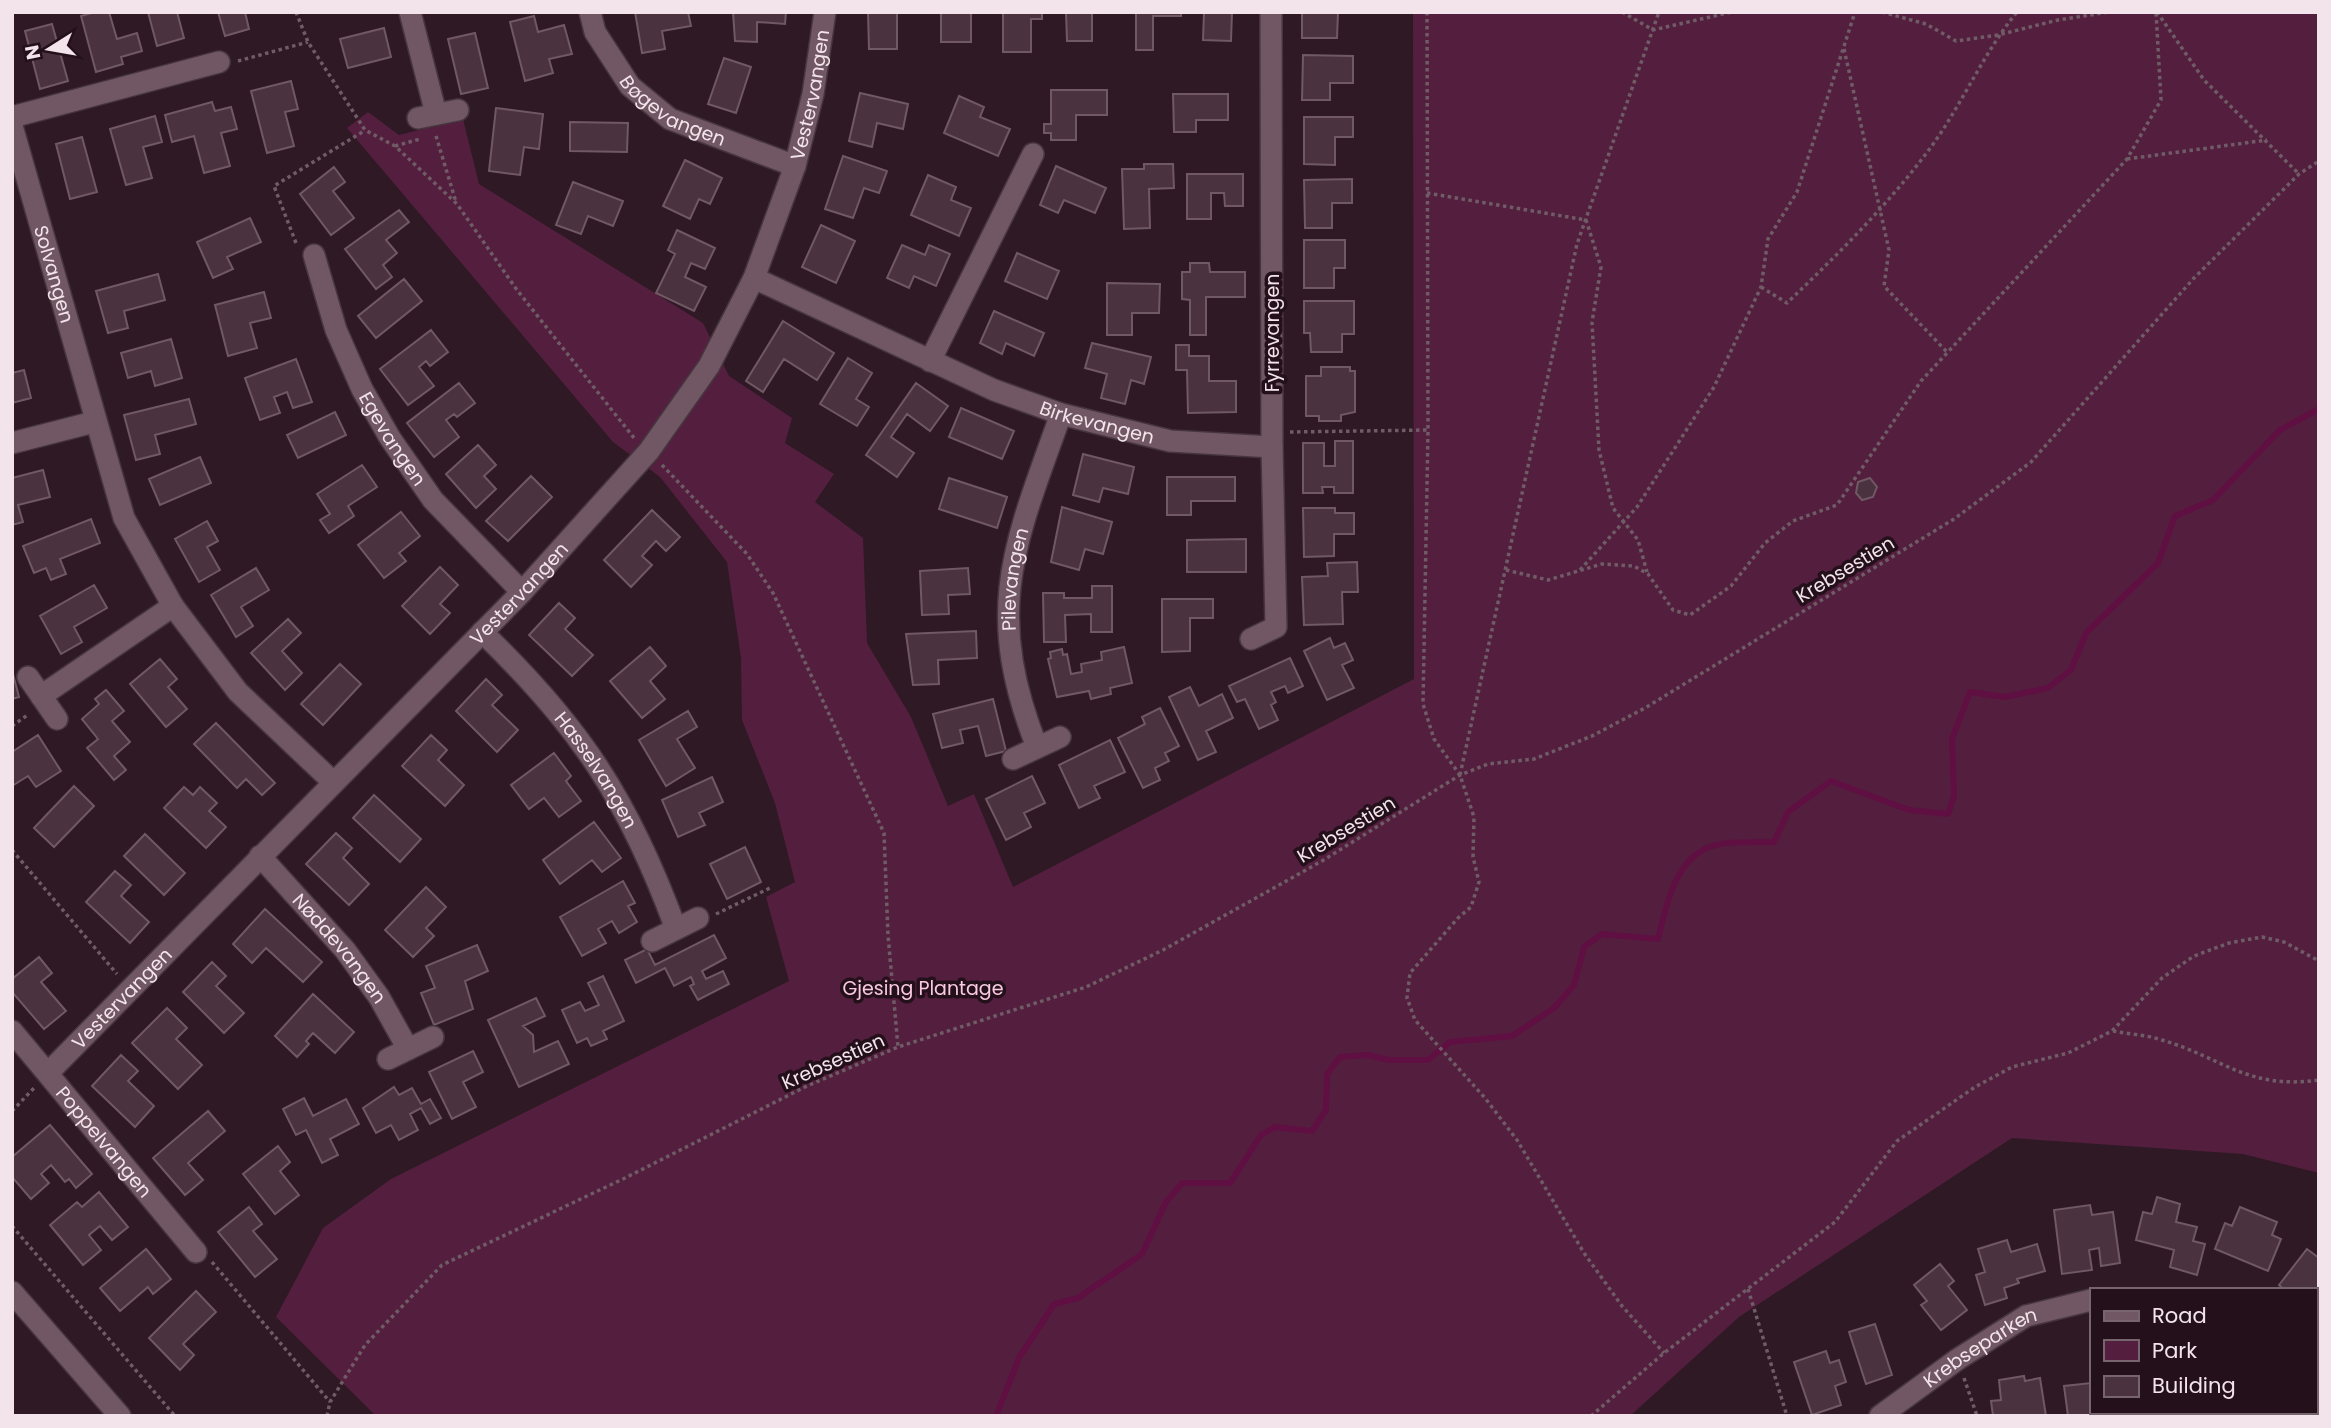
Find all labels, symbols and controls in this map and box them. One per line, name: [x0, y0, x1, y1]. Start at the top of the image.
north arrow: [14, 14, 84, 84]
street label: Vestervangen: [784, 28, 836, 163]
text: N: [18, 43, 47, 62]
street label: Bøgevangen: [613, 70, 729, 153]
street label: Solvangen: [27, 222, 81, 326]
street label: Fyrrevangen: [1259, 274, 1286, 392]
street label: Egevangen: [352, 387, 432, 491]
street label: Birkevangen: [1036, 394, 1157, 451]
street label: Pilevangen: [995, 525, 1035, 632]
street label: Krebsestien: [1791, 529, 1899, 609]
street label: Vestervangen: [464, 536, 575, 652]
street label: Hasselvangen: [548, 706, 644, 833]
street label: Krebsestien: [1292, 789, 1400, 869]
street label: Nøddevangen: [286, 888, 392, 1009]
street label: Vestervangen: [66, 942, 178, 1055]
park label: Gjesing Plantage: [842, 975, 1004, 1002]
street label: Krebsestien: [777, 1027, 889, 1096]
street label: Poppelvangen: [49, 1080, 158, 1204]
legend: [2090, 1288, 2317, 1414]
street label: Krebseparken: [1918, 1301, 2040, 1394]
text: Road: [2152, 1301, 2207, 1330]
text: Park: [2152, 1336, 2197, 1365]
text: Building: [2152, 1371, 2236, 1400]

